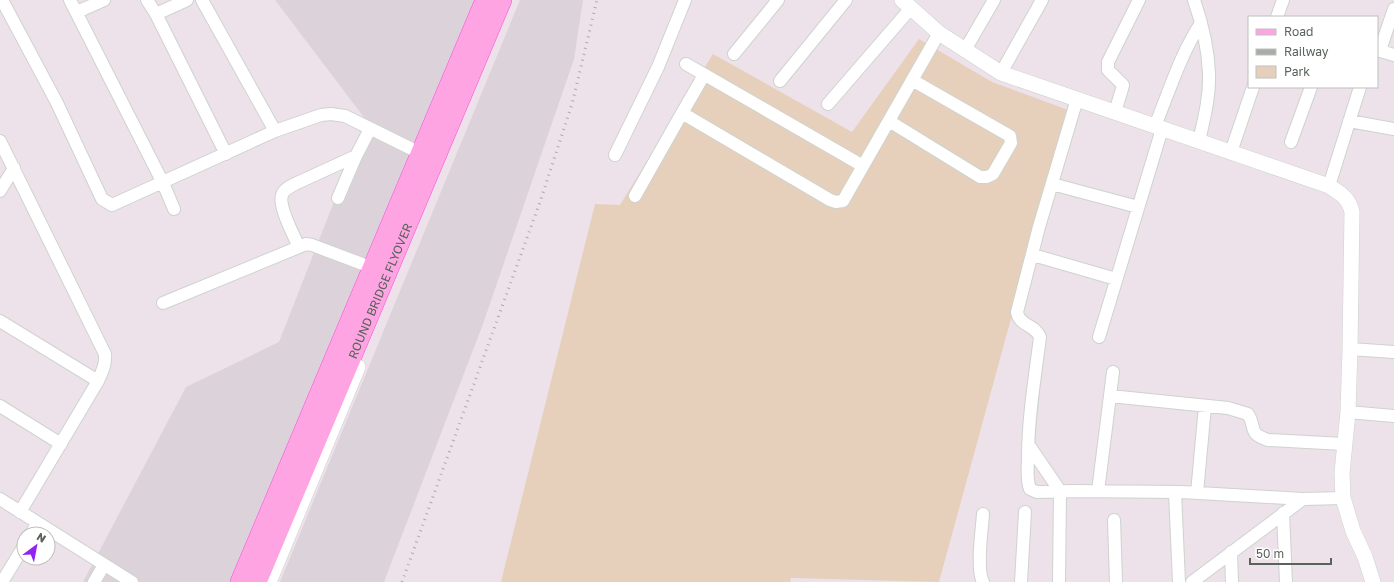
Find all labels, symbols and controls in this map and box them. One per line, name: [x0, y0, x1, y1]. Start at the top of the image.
legend: [1248, 16, 1378, 88]
text: Road: [1284, 24, 1313, 39]
text: Railway: [1284, 44, 1329, 59]
text: Park: [1284, 64, 1310, 79]
street label: ROUND BRIDGE FLYOVER: [344, 221, 415, 361]
north arrow: [16, 526, 56, 566]
text: N: [35, 529, 49, 545]
scale bar: [1250, 540, 1331, 566]
text: 50 m: [1256, 546, 1284, 561]

